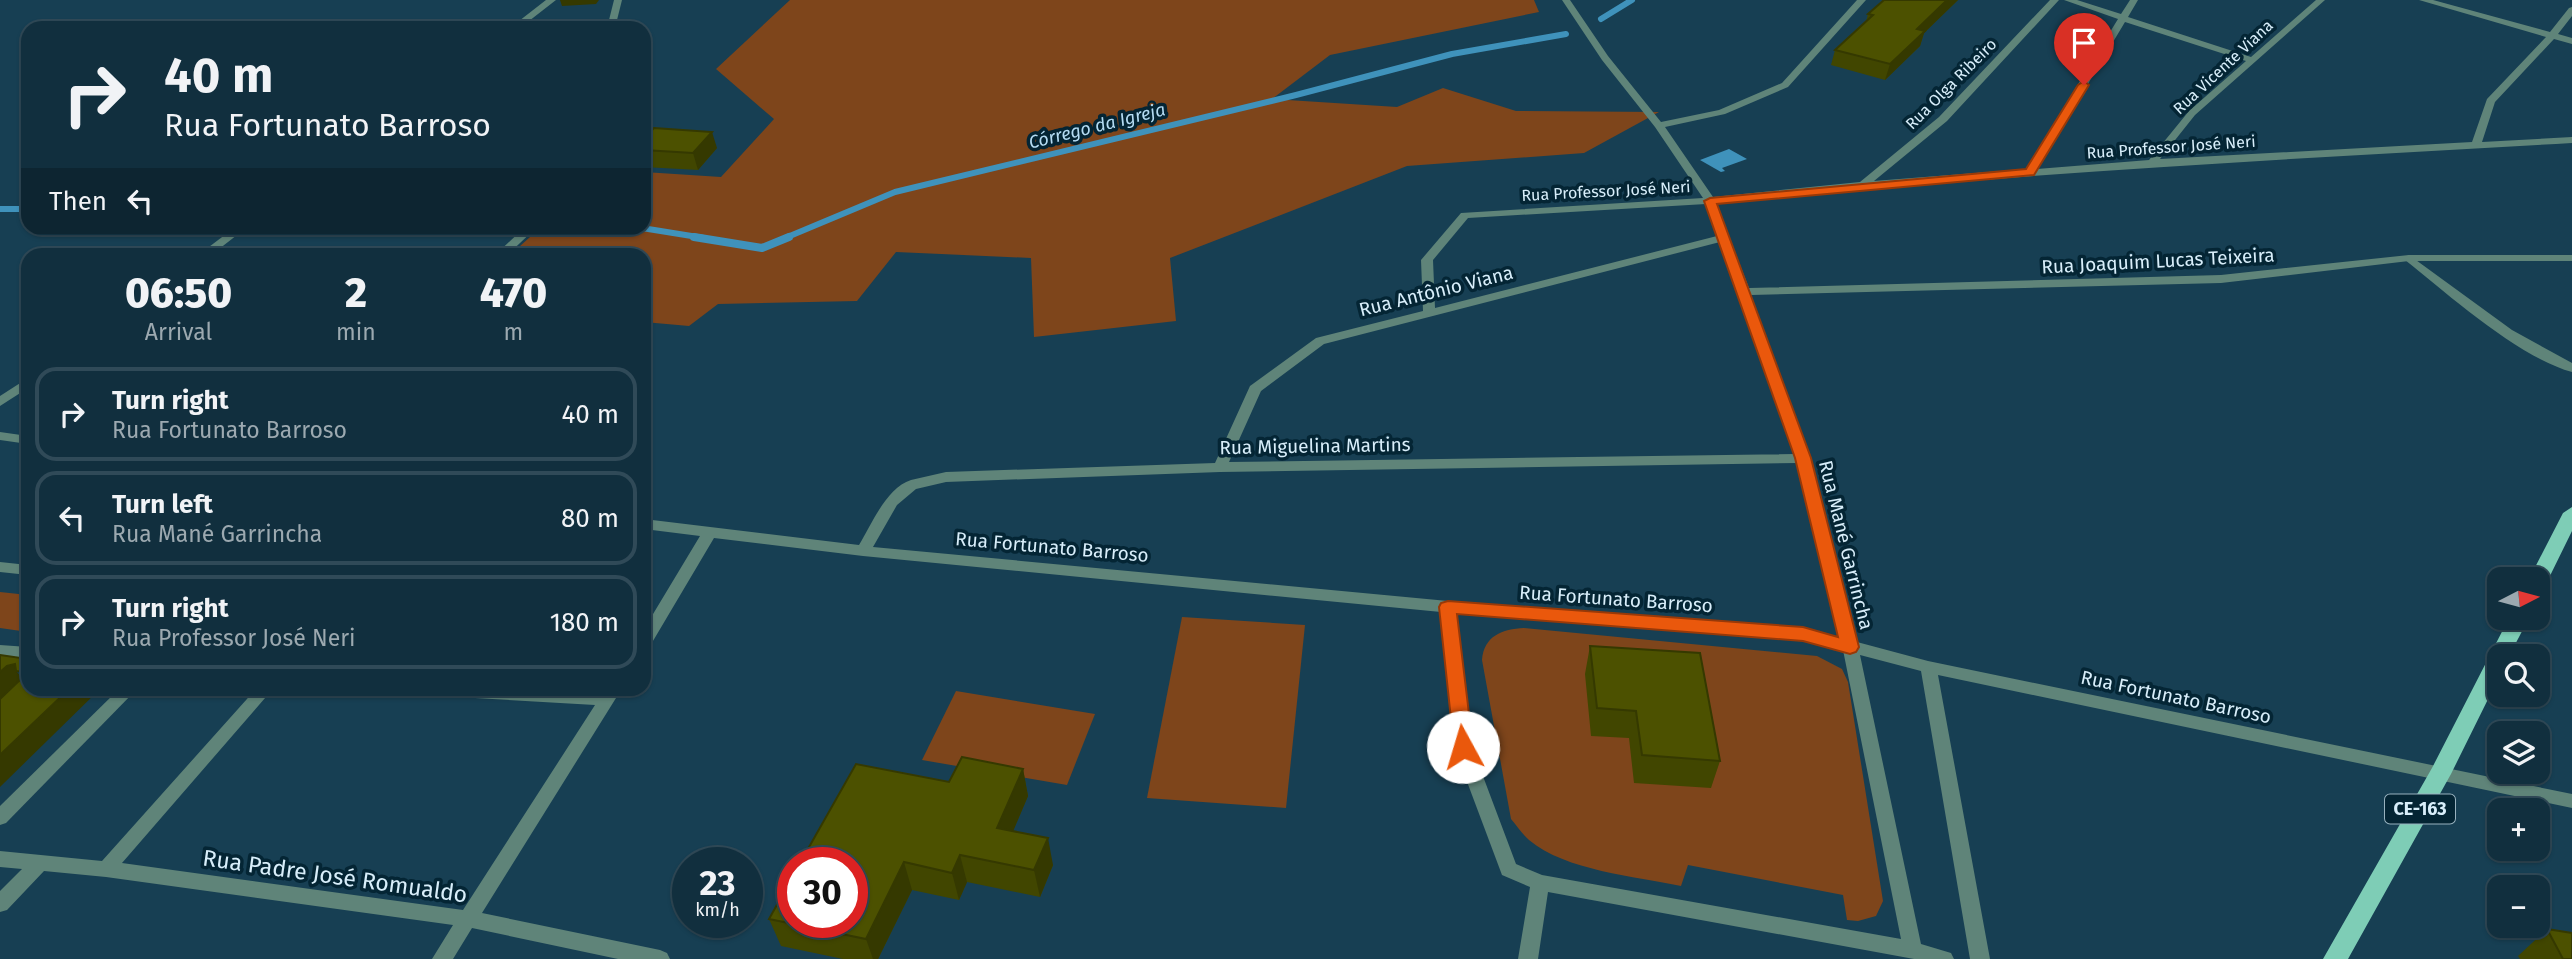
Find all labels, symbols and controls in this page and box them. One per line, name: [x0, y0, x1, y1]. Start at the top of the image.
pin: [2054, 13, 2114, 85]
street label: Rua Vicente Viana: [2169, 16, 2277, 118]
icon: arrive: [2065, 24, 2103, 62]
street label: Rua Olga Ribeiro: [1902, 35, 2000, 133]
text: 40 m: [164, 46, 273, 105]
icon: right: [49, 49, 140, 140]
water label: Córrego da Igreja: [1026, 98, 1168, 154]
text: Rua Fortunato Barroso: [164, 106, 491, 144]
street label: Rua Professor José Neri: [2086, 132, 2256, 162]
street label: Rua Professor José Neri: [1521, 177, 1691, 205]
icon: left: [121, 182, 159, 220]
text: Then: [49, 186, 107, 217]
street label: Rua Joaquim Lucas Teixeira: [2041, 243, 2275, 279]
street label: Rua Antônio Viana: [1357, 261, 1515, 321]
text: 06:50: [125, 268, 232, 318]
text: 2: [345, 268, 367, 318]
text: 470: [480, 268, 547, 318]
text: Arrival: [145, 318, 212, 346]
text: min: [336, 318, 376, 346]
text: m: [504, 318, 523, 346]
text: Turn right: [112, 385, 229, 416]
icon: right: [53, 395, 91, 433]
text: 40 m: [561, 399, 619, 430]
text: Rua Fortunato Barroso: [112, 416, 347, 444]
street label: Rua Miguelina Martins: [1219, 433, 1411, 459]
street label: Rua Mané Garrincha: [1814, 458, 1878, 632]
text: Turn left: [112, 489, 213, 520]
icon: left: [53, 499, 91, 537]
text: 80 m: [561, 503, 619, 534]
text: Rua Mané Garrincha: [112, 520, 322, 548]
street label: Rua Fortunato Barroso: [954, 527, 1150, 567]
north arrow: [2487, 567, 2550, 630]
map controls: [2487, 567, 2550, 938]
street label: Rua Fortunato Barroso: [1518, 581, 1714, 617]
text: Turn right: [112, 593, 229, 624]
icon: right: [53, 603, 91, 641]
text: 180 m: [550, 607, 619, 638]
text: Rua Professor José Neri: [112, 624, 356, 652]
button: search: [2487, 644, 2550, 707]
street label: Rua Fortunato Barroso: [2079, 666, 2273, 728]
position arrow: [1426, 710, 1500, 784]
button: layers: [2487, 721, 2550, 784]
road number: CE-163: [2385, 794, 2455, 824]
button: +: [2487, 798, 2550, 861]
street label: Rua Padre José Romualdo: [201, 844, 469, 908]
speed limit sign: 30: [777, 847, 868, 938]
text: 23: [699, 862, 736, 904]
button: −: [2487, 875, 2550, 938]
text: km/h: [695, 899, 740, 921]

